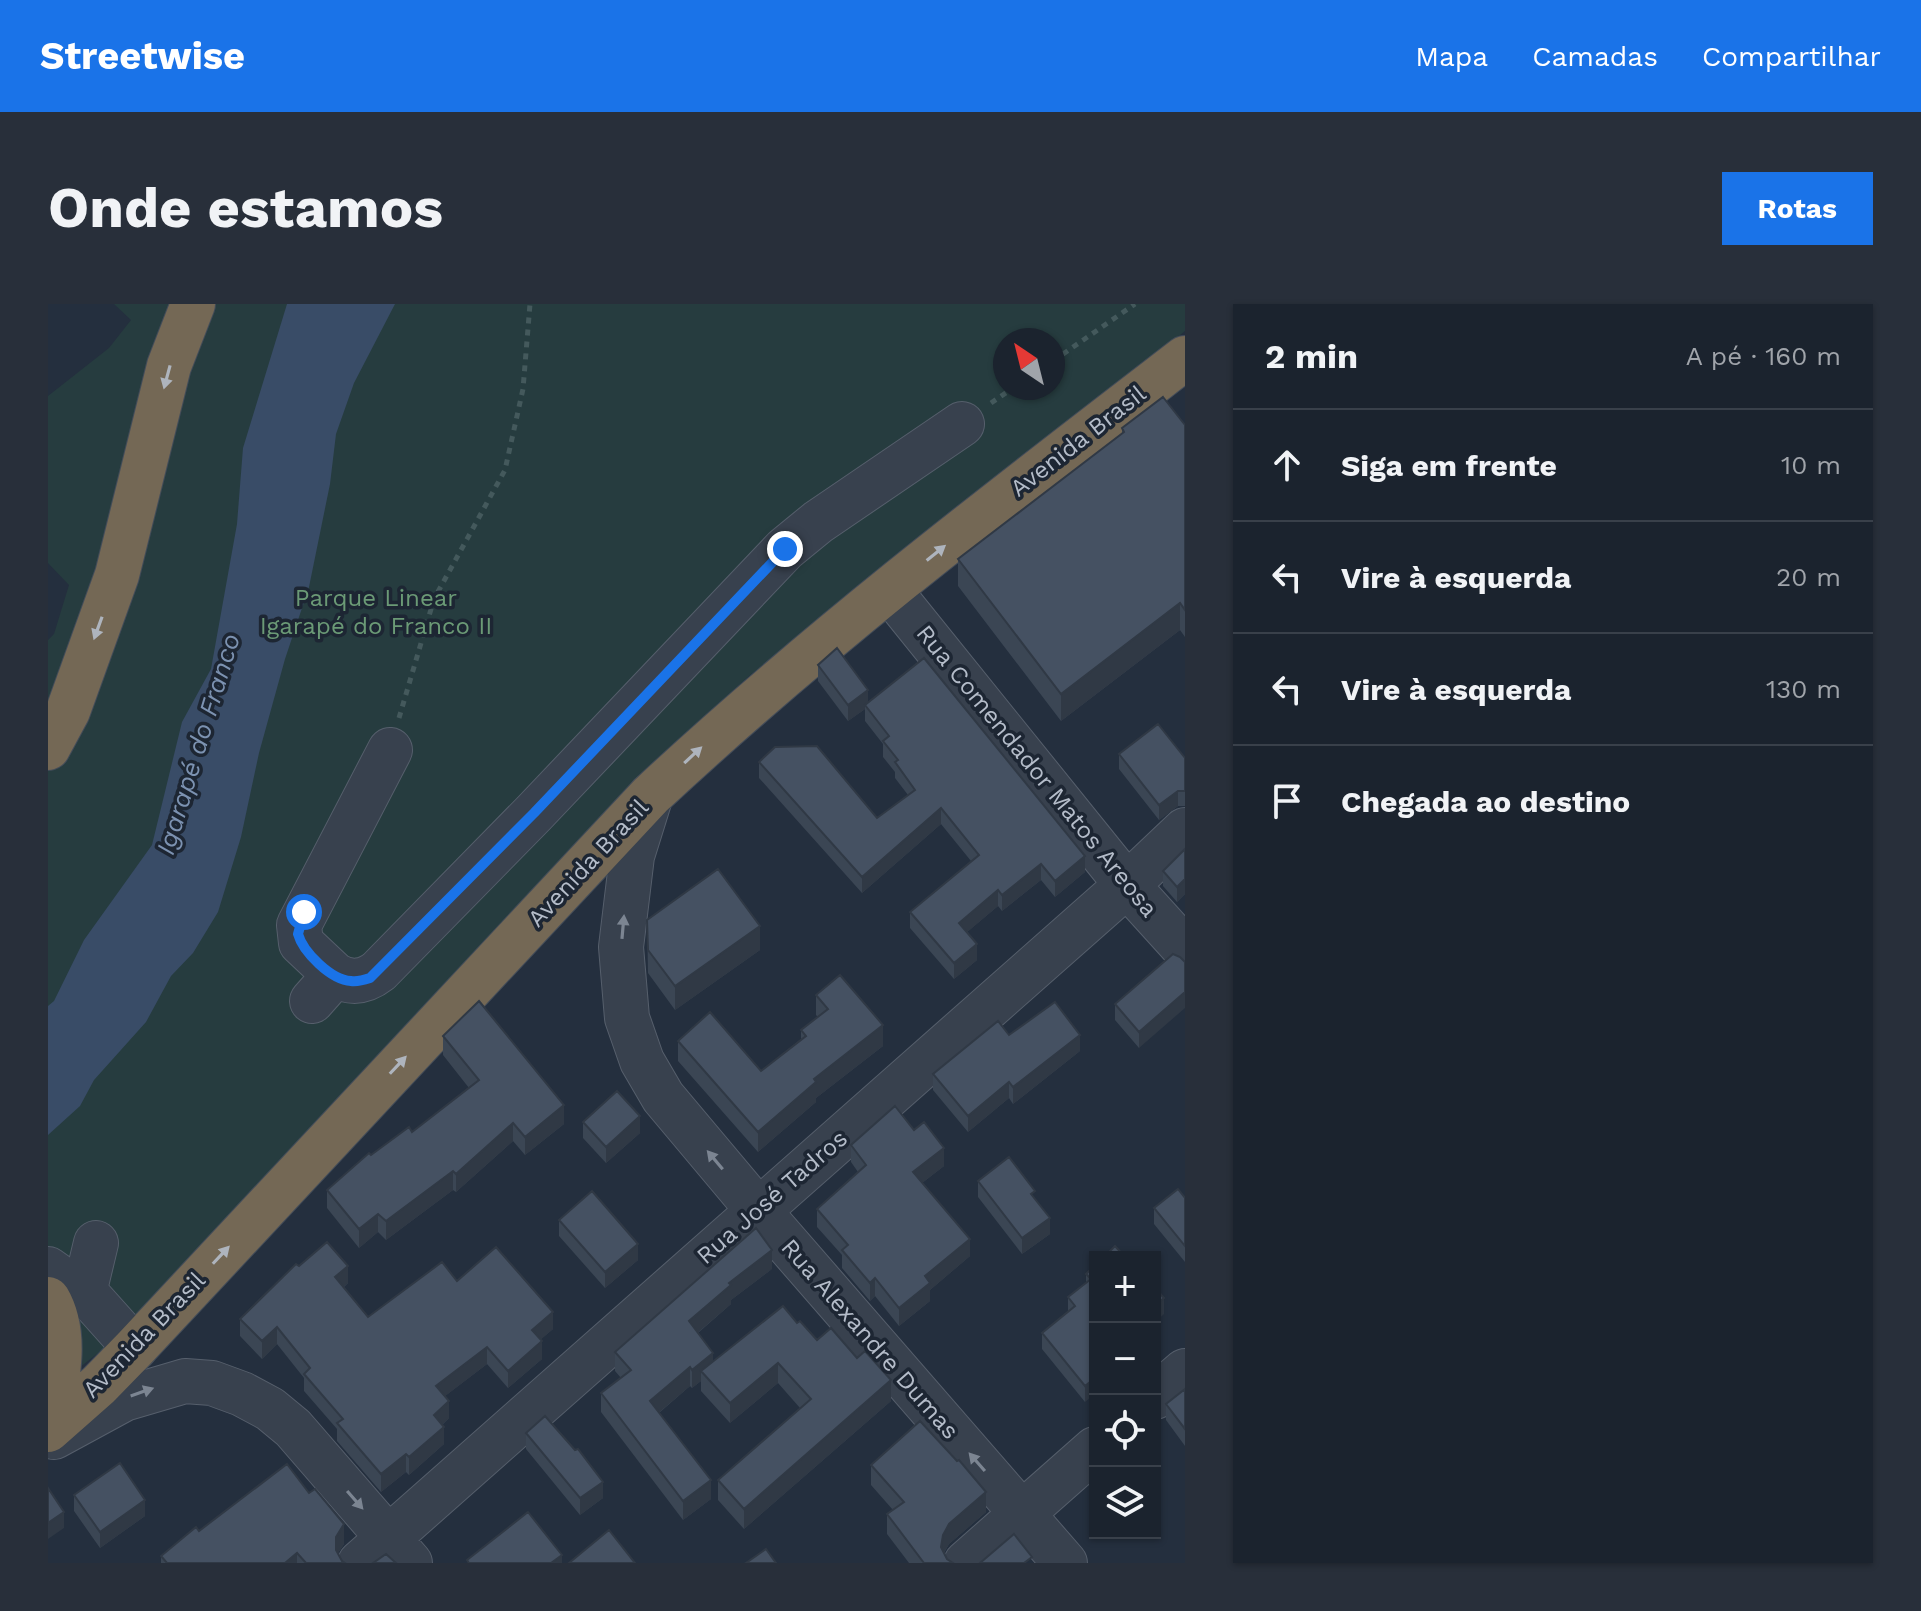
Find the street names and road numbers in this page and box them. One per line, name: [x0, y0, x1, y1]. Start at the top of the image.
street label: Avenida Brasil: [1005, 379, 1152, 503]
street label: Rua Comendador Matos Areosa: [911, 620, 1163, 922]
street label: Avenida Brasil: [522, 793, 655, 933]
street label: Rua José Tadros: [691, 1124, 853, 1270]
street label: Rua Alexandre Dumas: [775, 1233, 965, 1445]
street label: Avenida Brasil: [77, 1266, 211, 1404]

